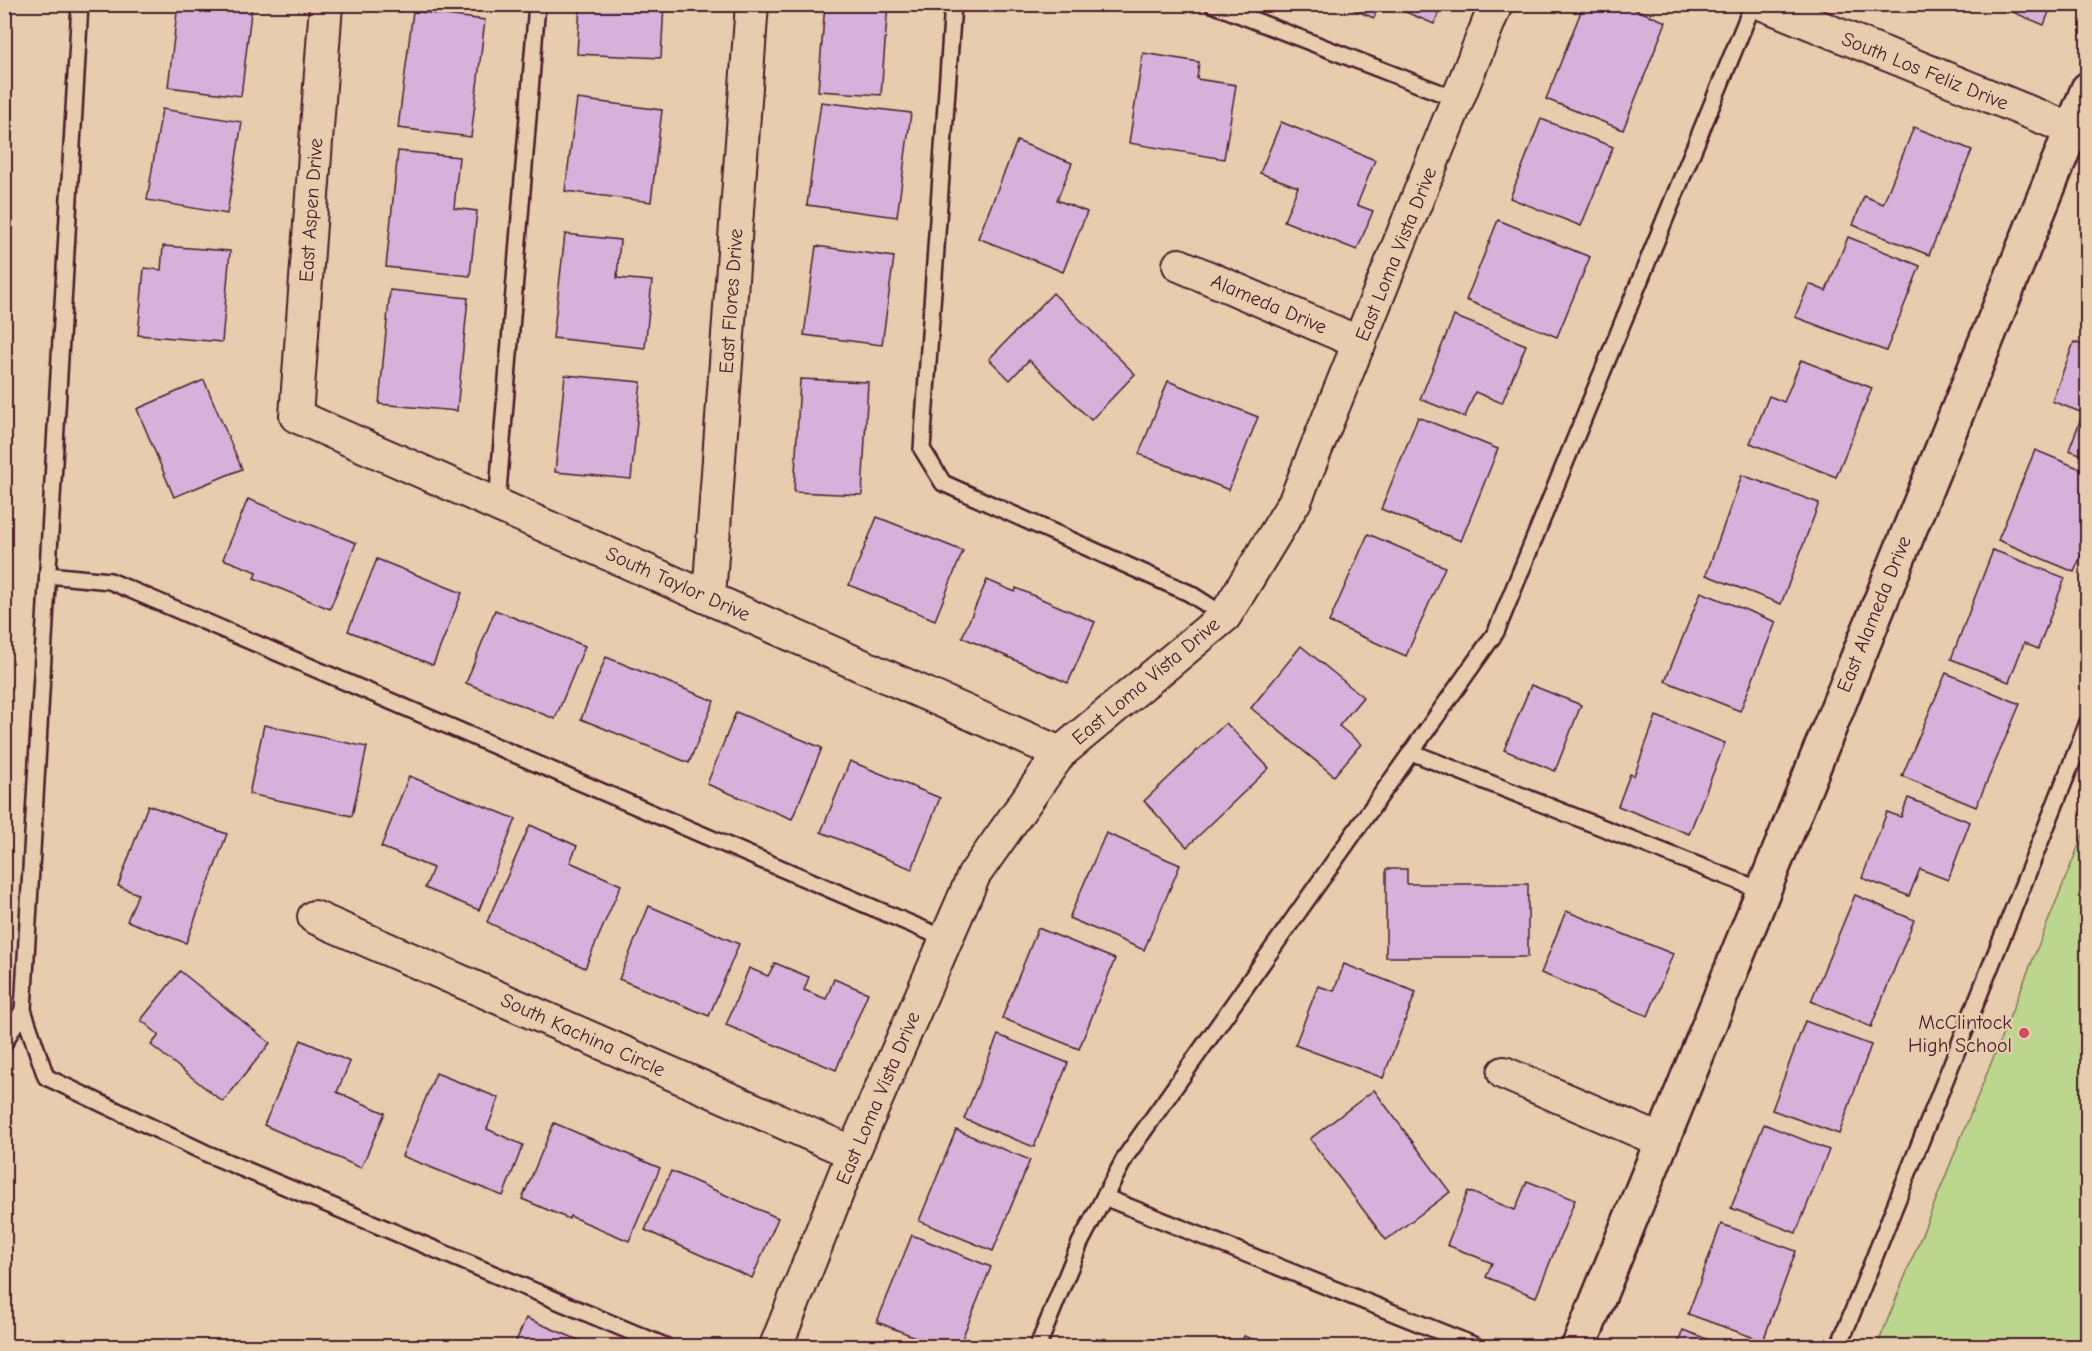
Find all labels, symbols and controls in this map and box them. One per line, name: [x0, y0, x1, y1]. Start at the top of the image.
street label: South Los Feliz Drive: [1838, 27, 2012, 115]
street label: East Aspen Drive: [294, 137, 328, 283]
street label: East Loma Vista Drive: [1351, 164, 1441, 344]
street label: East Flores Drive: [714, 228, 748, 374]
street label: Alameda Drive: [1208, 269, 1330, 339]
street label: East Alameda Drive: [1832, 532, 1916, 696]
street label: South Taylor Drive: [602, 542, 754, 626]
street label: East Loma Vista Drive: [1068, 613, 1224, 749]
street label: South Kachina Circle: [497, 988, 669, 1082]
street label: East Loma Vista Drive: [831, 1008, 925, 1188]
place label: McClintock High School: [1908, 1011, 2012, 1057]
marker: McClintock High School: [2017, 1026, 2031, 1040]

